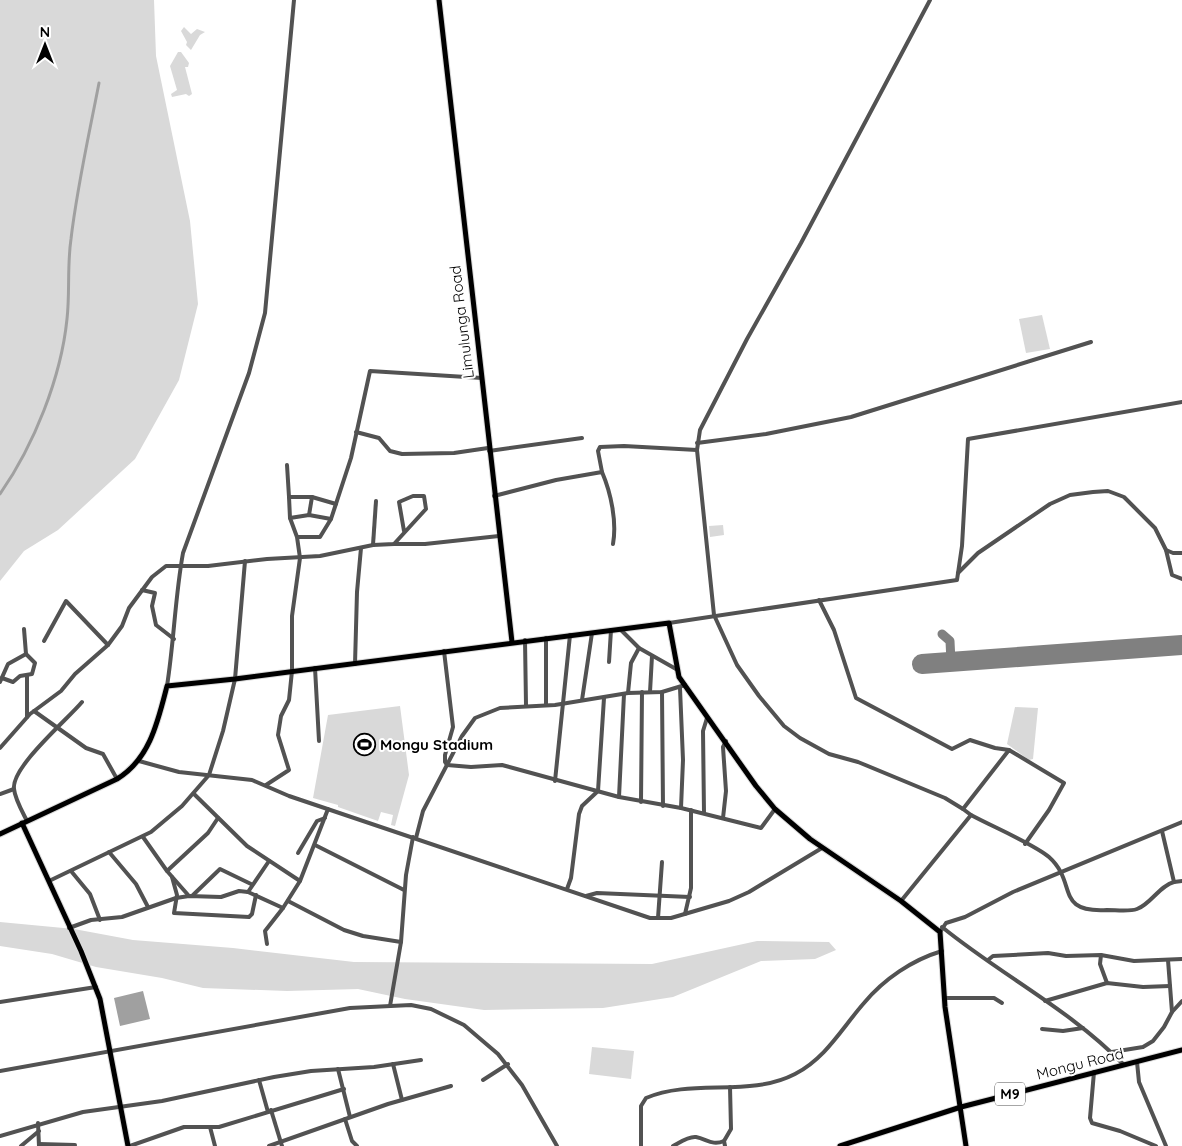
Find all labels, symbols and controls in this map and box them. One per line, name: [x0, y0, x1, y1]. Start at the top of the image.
north arrow: [20, 20, 70, 70]
text: N: [40, 23, 50, 41]
street label: Limulunga Road: [445, 264, 478, 380]
sports icon: Mongu Stadium: [352, 733, 376, 757]
place label: Mongu Stadium: [380, 735, 493, 754]
street label: Mongu Road: [1034, 1044, 1125, 1084]
road number: M9: [995, 1082, 1025, 1106]

